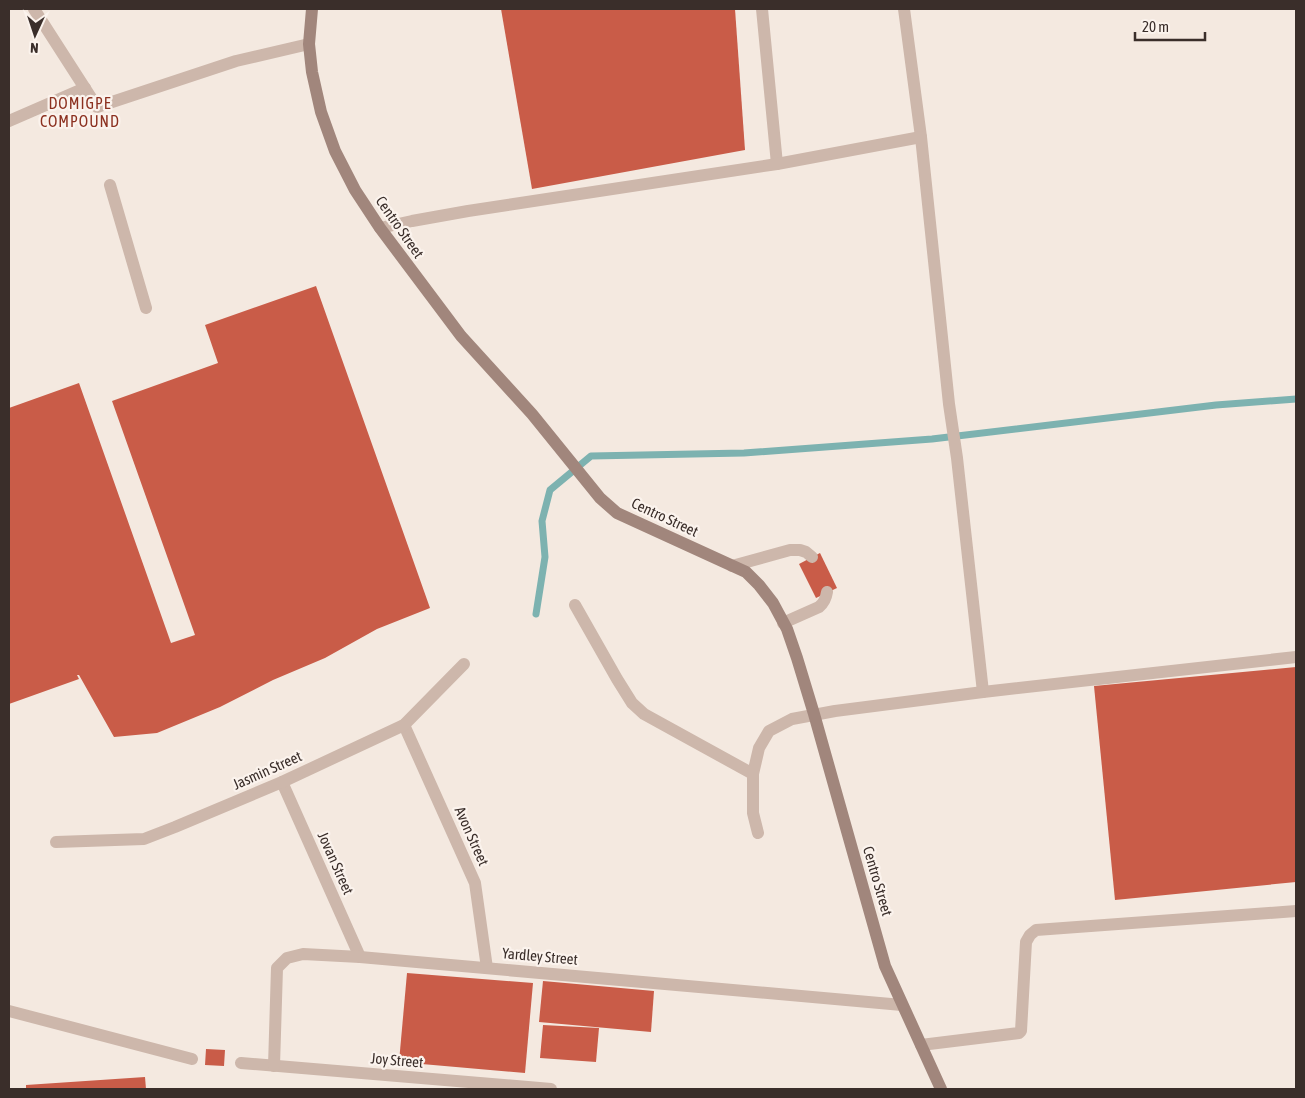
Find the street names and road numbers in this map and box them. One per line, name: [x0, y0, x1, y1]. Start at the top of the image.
street label: Centro Street: [373, 193, 427, 261]
street label: Centro Street: [629, 494, 701, 540]
street label: Jasmin Street: [230, 747, 304, 793]
street label: Avon Street: [451, 804, 493, 868]
street label: Jovan Street: [315, 829, 357, 897]
street label: Centro Street: [860, 844, 896, 918]
street label: Yardley Street: [501, 944, 579, 968]
street label: Joy Street: [370, 1049, 424, 1071]

